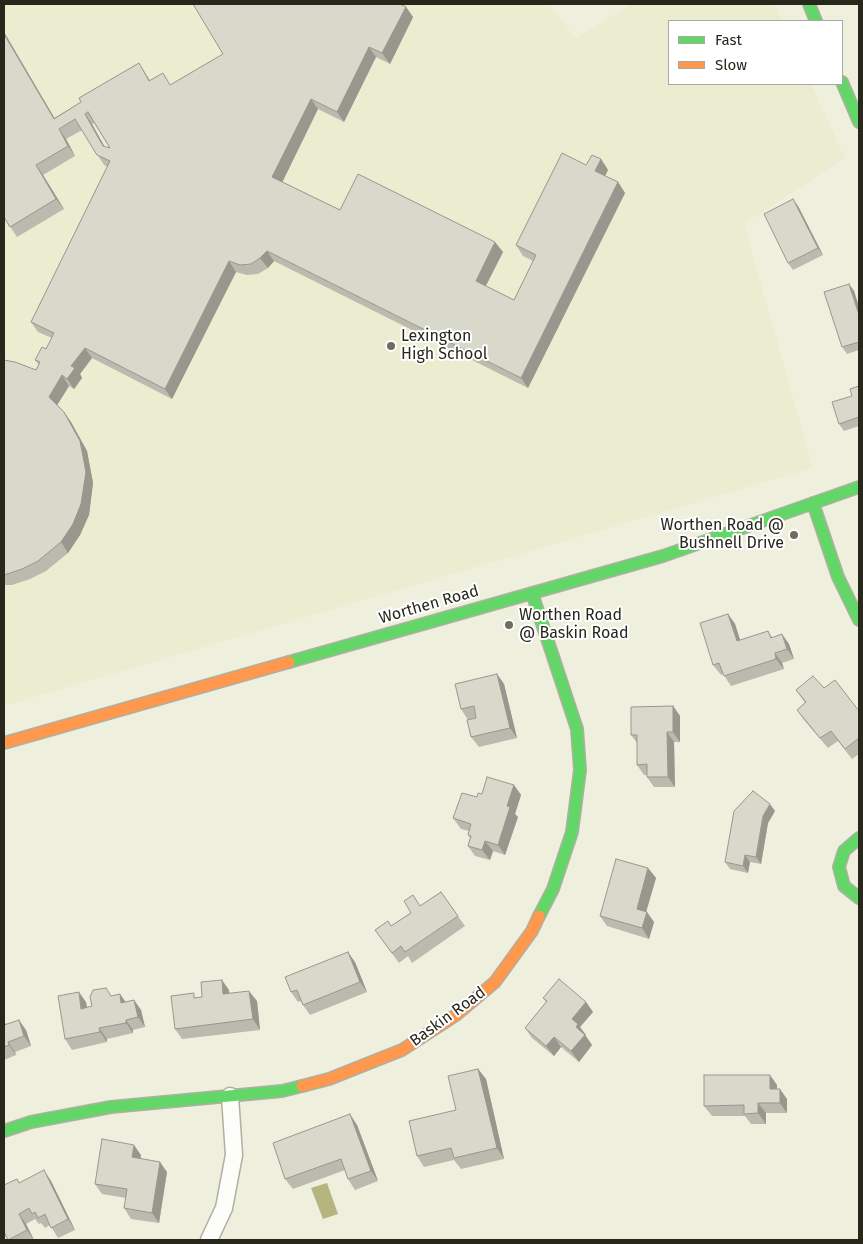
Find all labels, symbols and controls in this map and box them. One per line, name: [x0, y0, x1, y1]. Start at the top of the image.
legend: [668, 20, 843, 85]
text: Fast: [715, 31, 742, 49]
text: Slow: [715, 56, 747, 74]
place label: Lexington High School: [401, 327, 487, 365]
marker: Lexington High School: [385, 340, 397, 352]
place label: Worthen Road @ Bushnell Drive: [660, 516, 784, 554]
marker: Worthen Road @ Bushnell Drive: [788, 529, 800, 541]
street label: Worthen Road: [377, 582, 481, 628]
place label: Worthen Road @ Baskin Road: [519, 606, 629, 644]
marker: Worthen Road @ Baskin Road: [503, 619, 515, 631]
street label: Baskin Road: [406, 983, 490, 1051]

